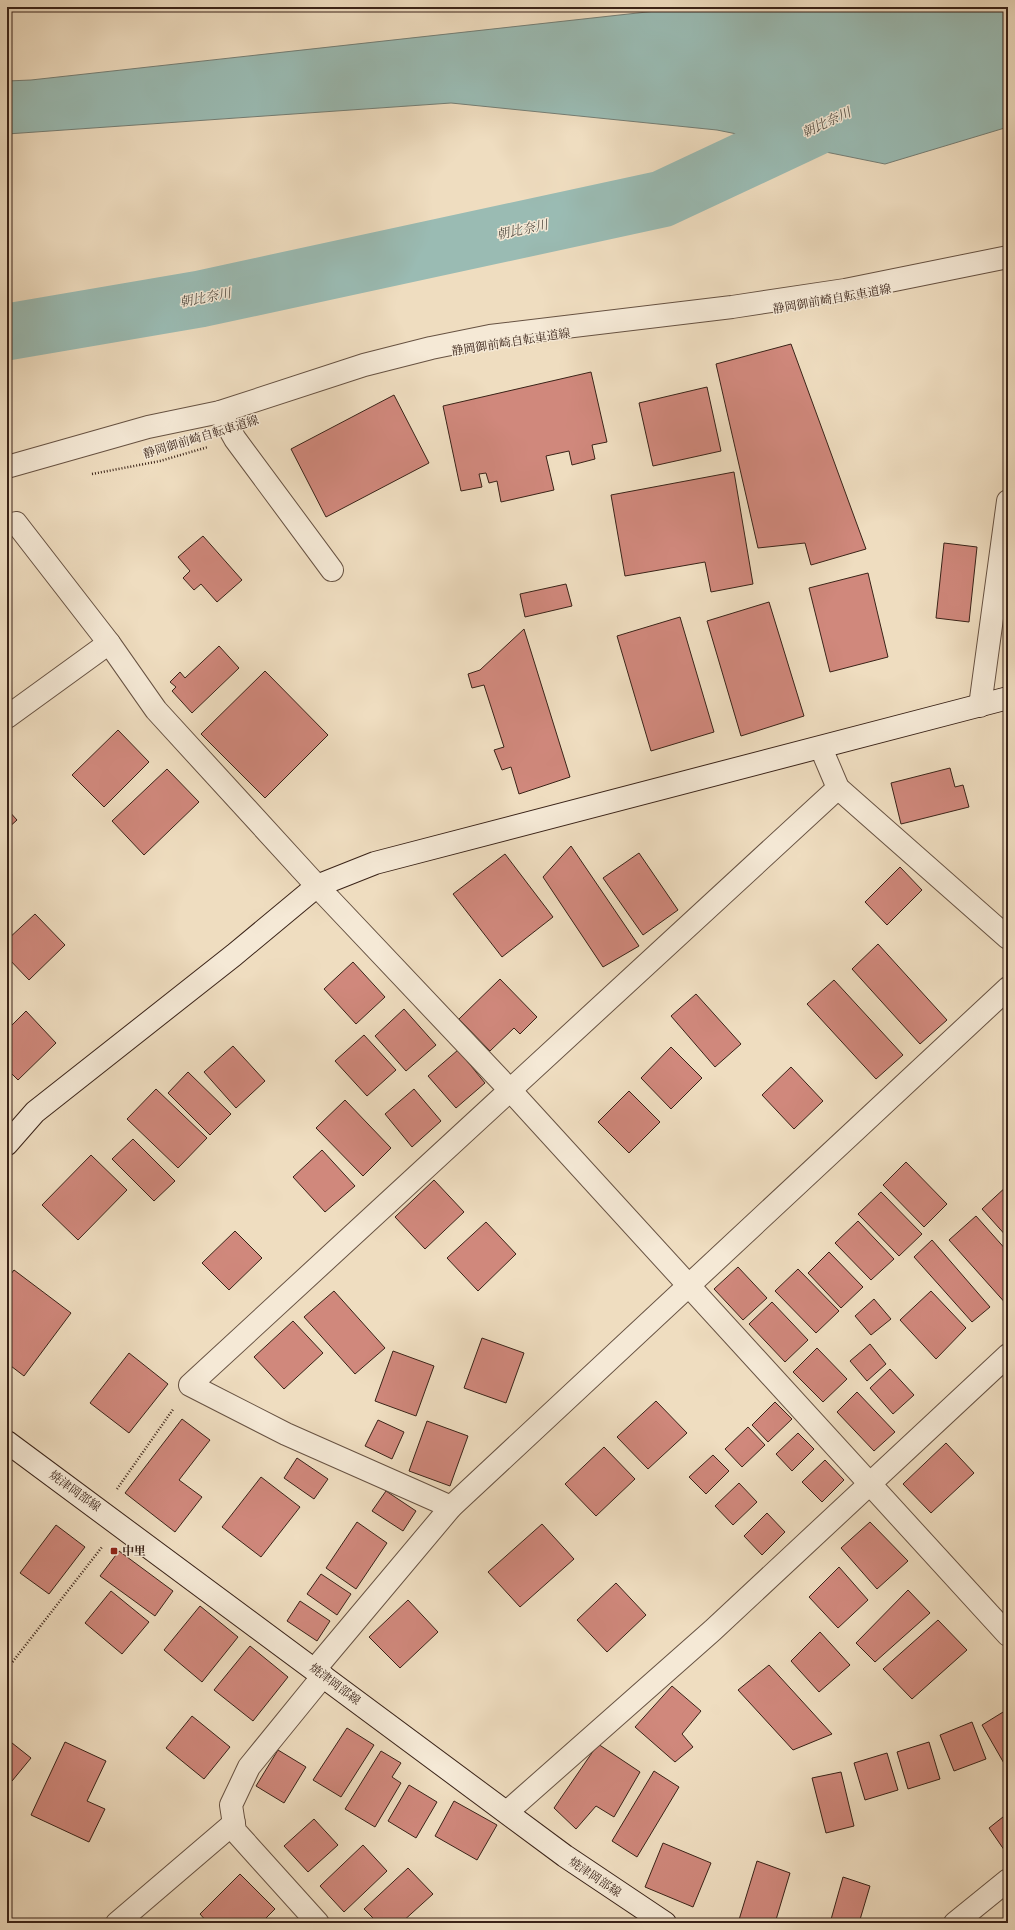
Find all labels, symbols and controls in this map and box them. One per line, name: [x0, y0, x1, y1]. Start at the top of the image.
water label: 朝比奈川: [799, 104, 856, 143]
water label: 朝比奈川: [495, 216, 552, 245]
street label: 静岡御前崎自転車道線: [772, 282, 893, 318]
water label: 朝比奈川: [178, 285, 235, 313]
street label: 静岡御前崎自転車道線: [451, 326, 572, 360]
street label: 静岡御前崎自転車道線: [142, 413, 261, 463]
street label: 焼津岡部線: [45, 1468, 103, 1516]
place label: 中里: [122, 1544, 146, 1560]
marker: 中里: [109, 1546, 119, 1556]
street label: 焼津岡部線: [306, 1660, 363, 1709]
street label: 焼津岡部線: [565, 1854, 624, 1901]

